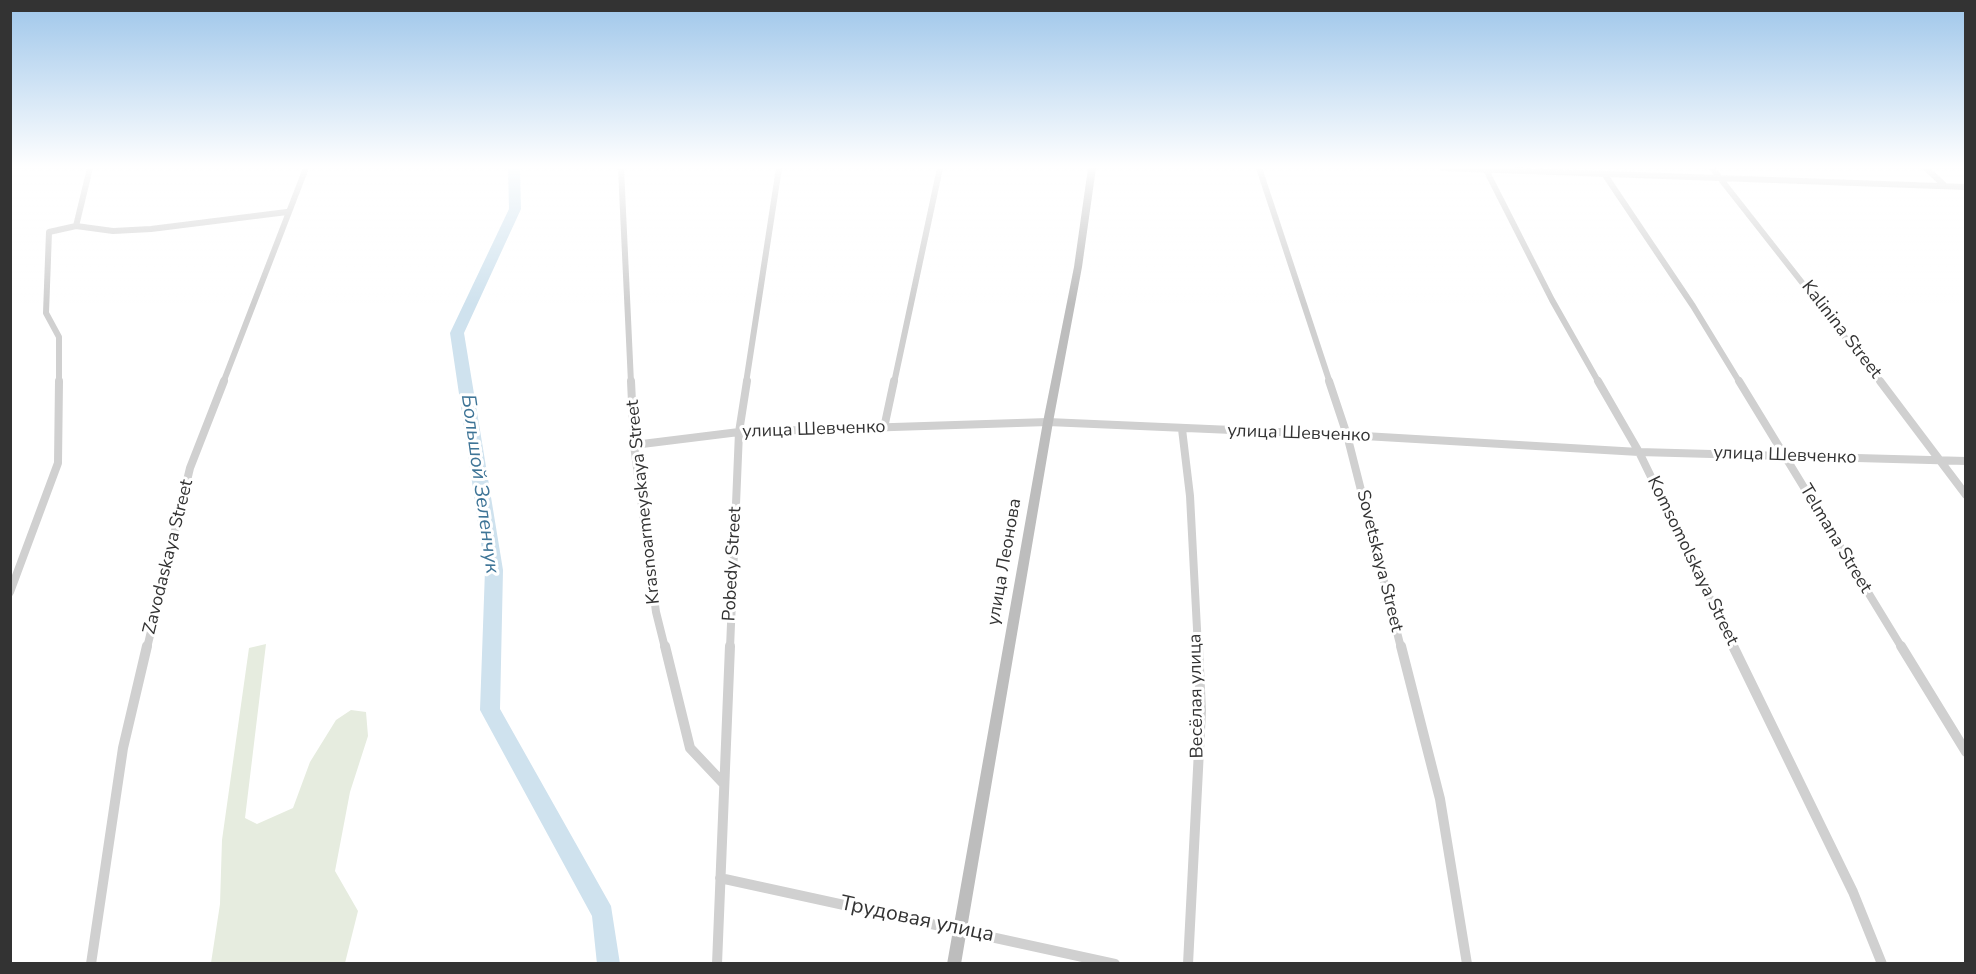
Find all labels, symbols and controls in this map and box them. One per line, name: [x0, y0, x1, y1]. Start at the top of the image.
street label: Kalinina Street: [1796, 277, 1886, 383]
water label: Большой Зеленчук: [455, 393, 503, 575]
street label: Krasnoarmeyskaya Street: [623, 399, 665, 605]
street label: улица Шевченко: [742, 417, 886, 443]
street label: улица Шевченко: [1227, 421, 1371, 447]
street label: улица Шевченко: [1713, 443, 1857, 469]
street label: Komsomolskaya Street: [1642, 473, 1742, 649]
street label: Zavodaskaya Street: [139, 478, 199, 636]
street label: Telmana Street: [1794, 481, 1876, 597]
street label: Sovetskaya Street: [1351, 488, 1407, 634]
street label: улица Леонова: [983, 497, 1027, 627]
street label: Pobedy Street: [719, 506, 747, 622]
street label: Весёлая улица: [1185, 633, 1209, 759]
street label: Трудовая улица: [838, 891, 996, 949]

